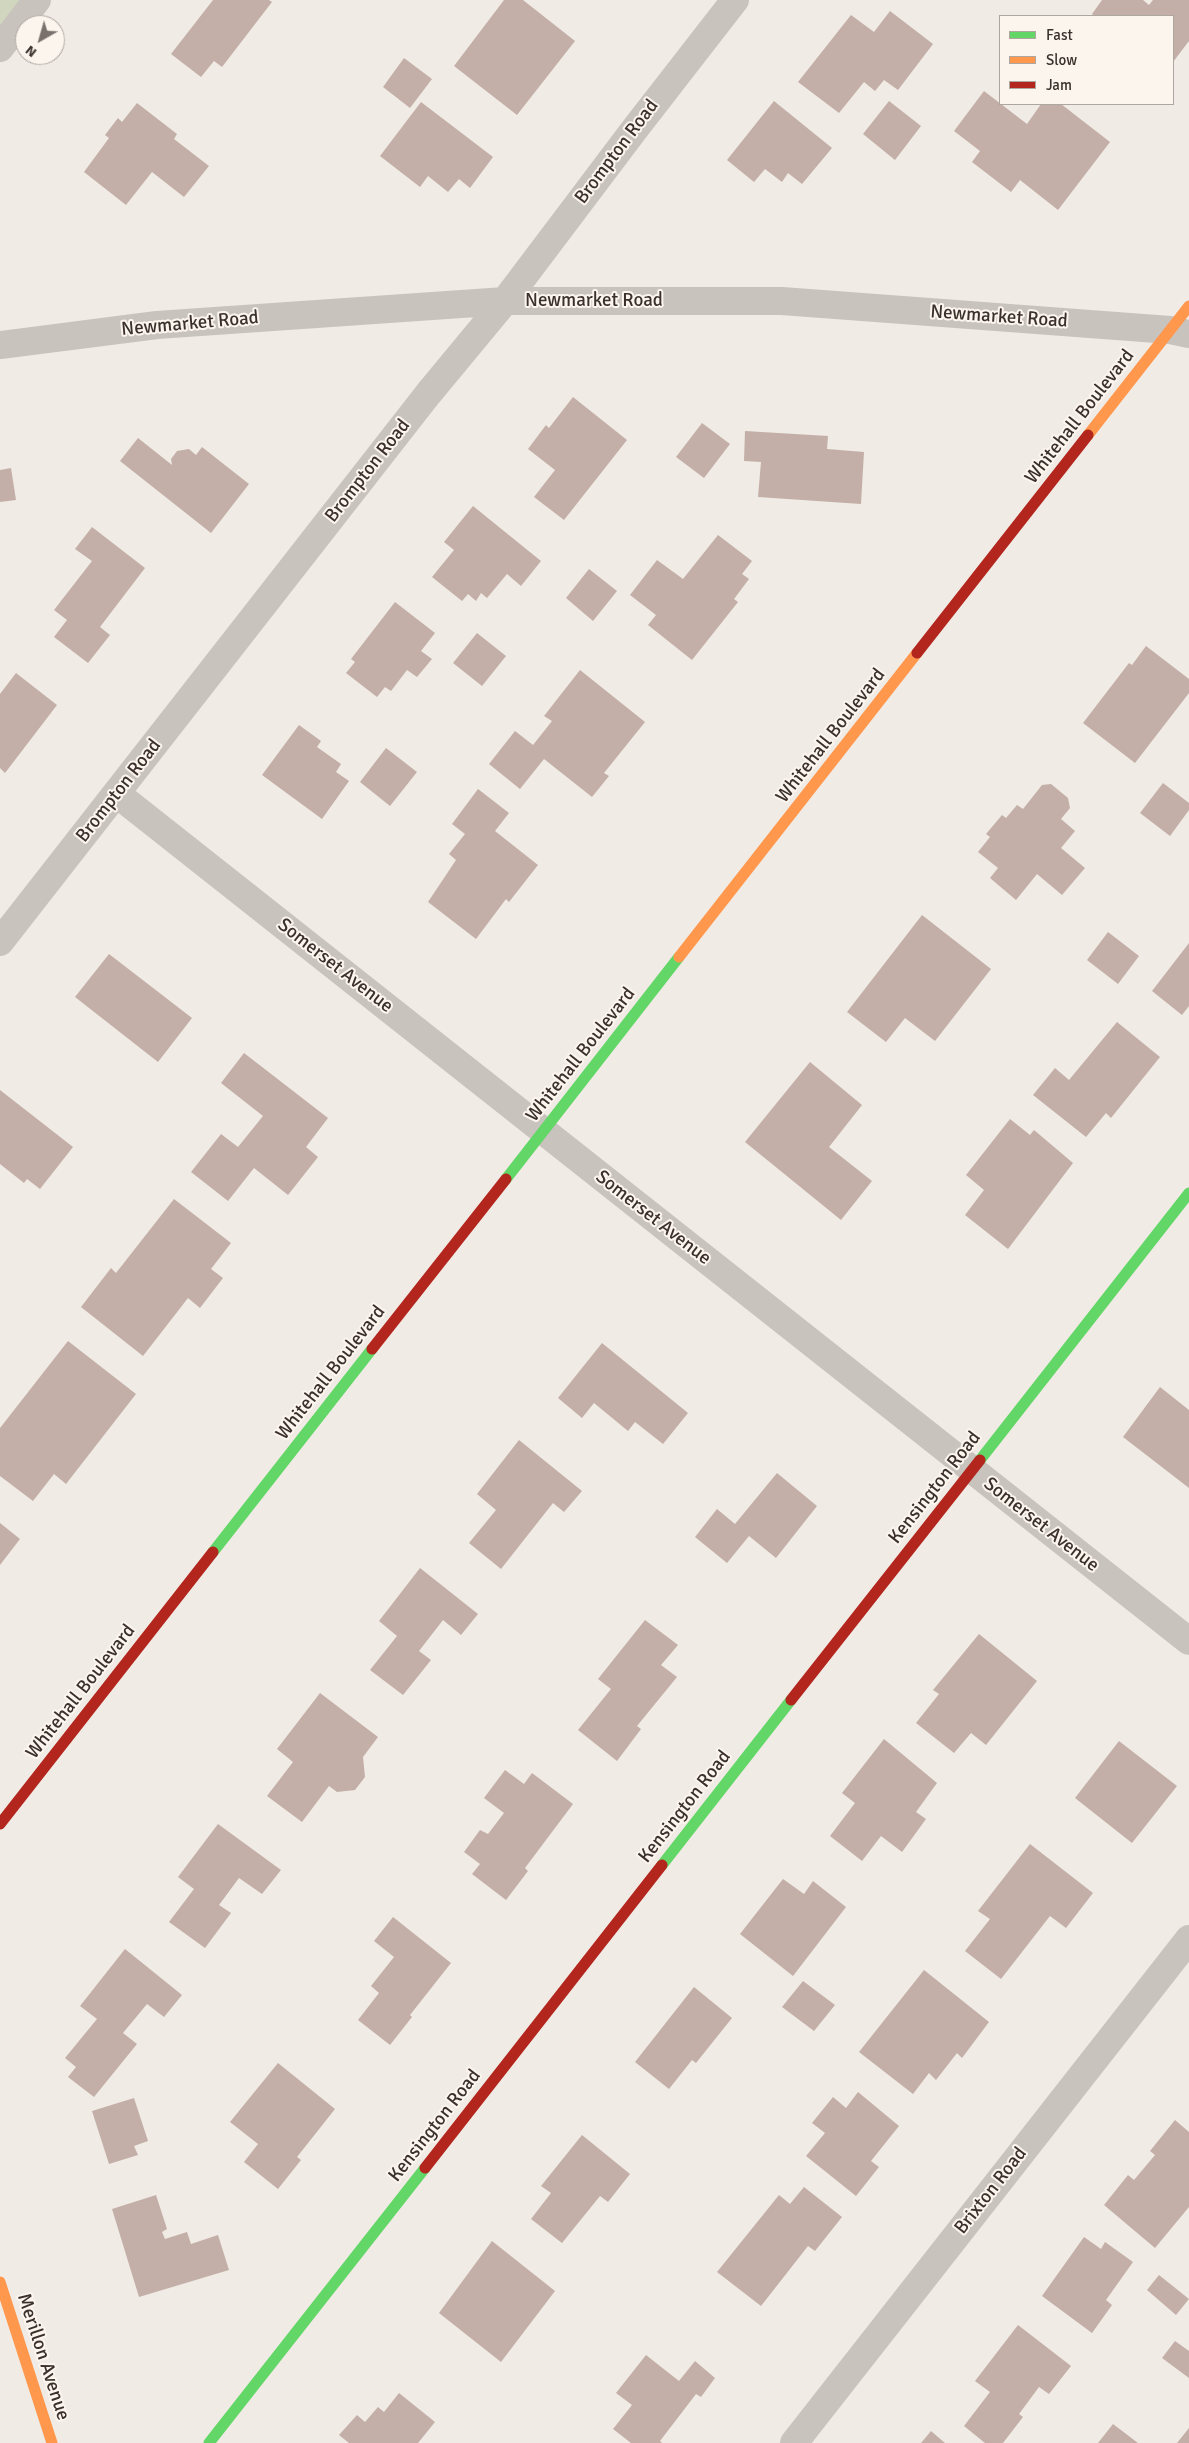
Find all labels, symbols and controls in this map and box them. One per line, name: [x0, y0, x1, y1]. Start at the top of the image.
north arrow: [15, 15, 65, 65]
legend: [999, 15, 1174, 105]
text: Fast: [1046, 26, 1073, 44]
text: N: [22, 42, 40, 61]
text: Slow: [1046, 51, 1077, 69]
text: Jam: [1046, 76, 1072, 94]
street label: Brompton Road: [570, 95, 664, 209]
street label: Newmarket Road: [525, 290, 663, 312]
street label: Newmarket Road: [929, 301, 1069, 333]
street label: Newmarket Road: [120, 307, 260, 341]
street label: Whitehall Boulevard: [1020, 345, 1140, 489]
street label: Brompton Road: [321, 415, 415, 527]
street label: Whitehall Boulevard: [771, 664, 891, 808]
street label: Brompton Road: [72, 735, 166, 847]
street label: Somerset Avenue: [273, 914, 397, 1018]
street label: Whitehall Boulevard: [521, 983, 641, 1127]
street label: Somerset Avenue: [591, 1166, 715, 1270]
street label: Whitehall Boulevard: [271, 1301, 391, 1445]
street label: Kensington Road: [884, 1427, 986, 1549]
street label: Somerset Avenue: [979, 1473, 1103, 1577]
street label: Whitehall Boulevard: [21, 1620, 141, 1764]
street label: Kensington Road: [634, 1746, 736, 1868]
street label: Kensington Road: [384, 2065, 486, 2187]
street label: Brixton Road: [950, 2143, 1032, 2239]
street label: Merillon Avenue: [12, 2291, 74, 2423]

